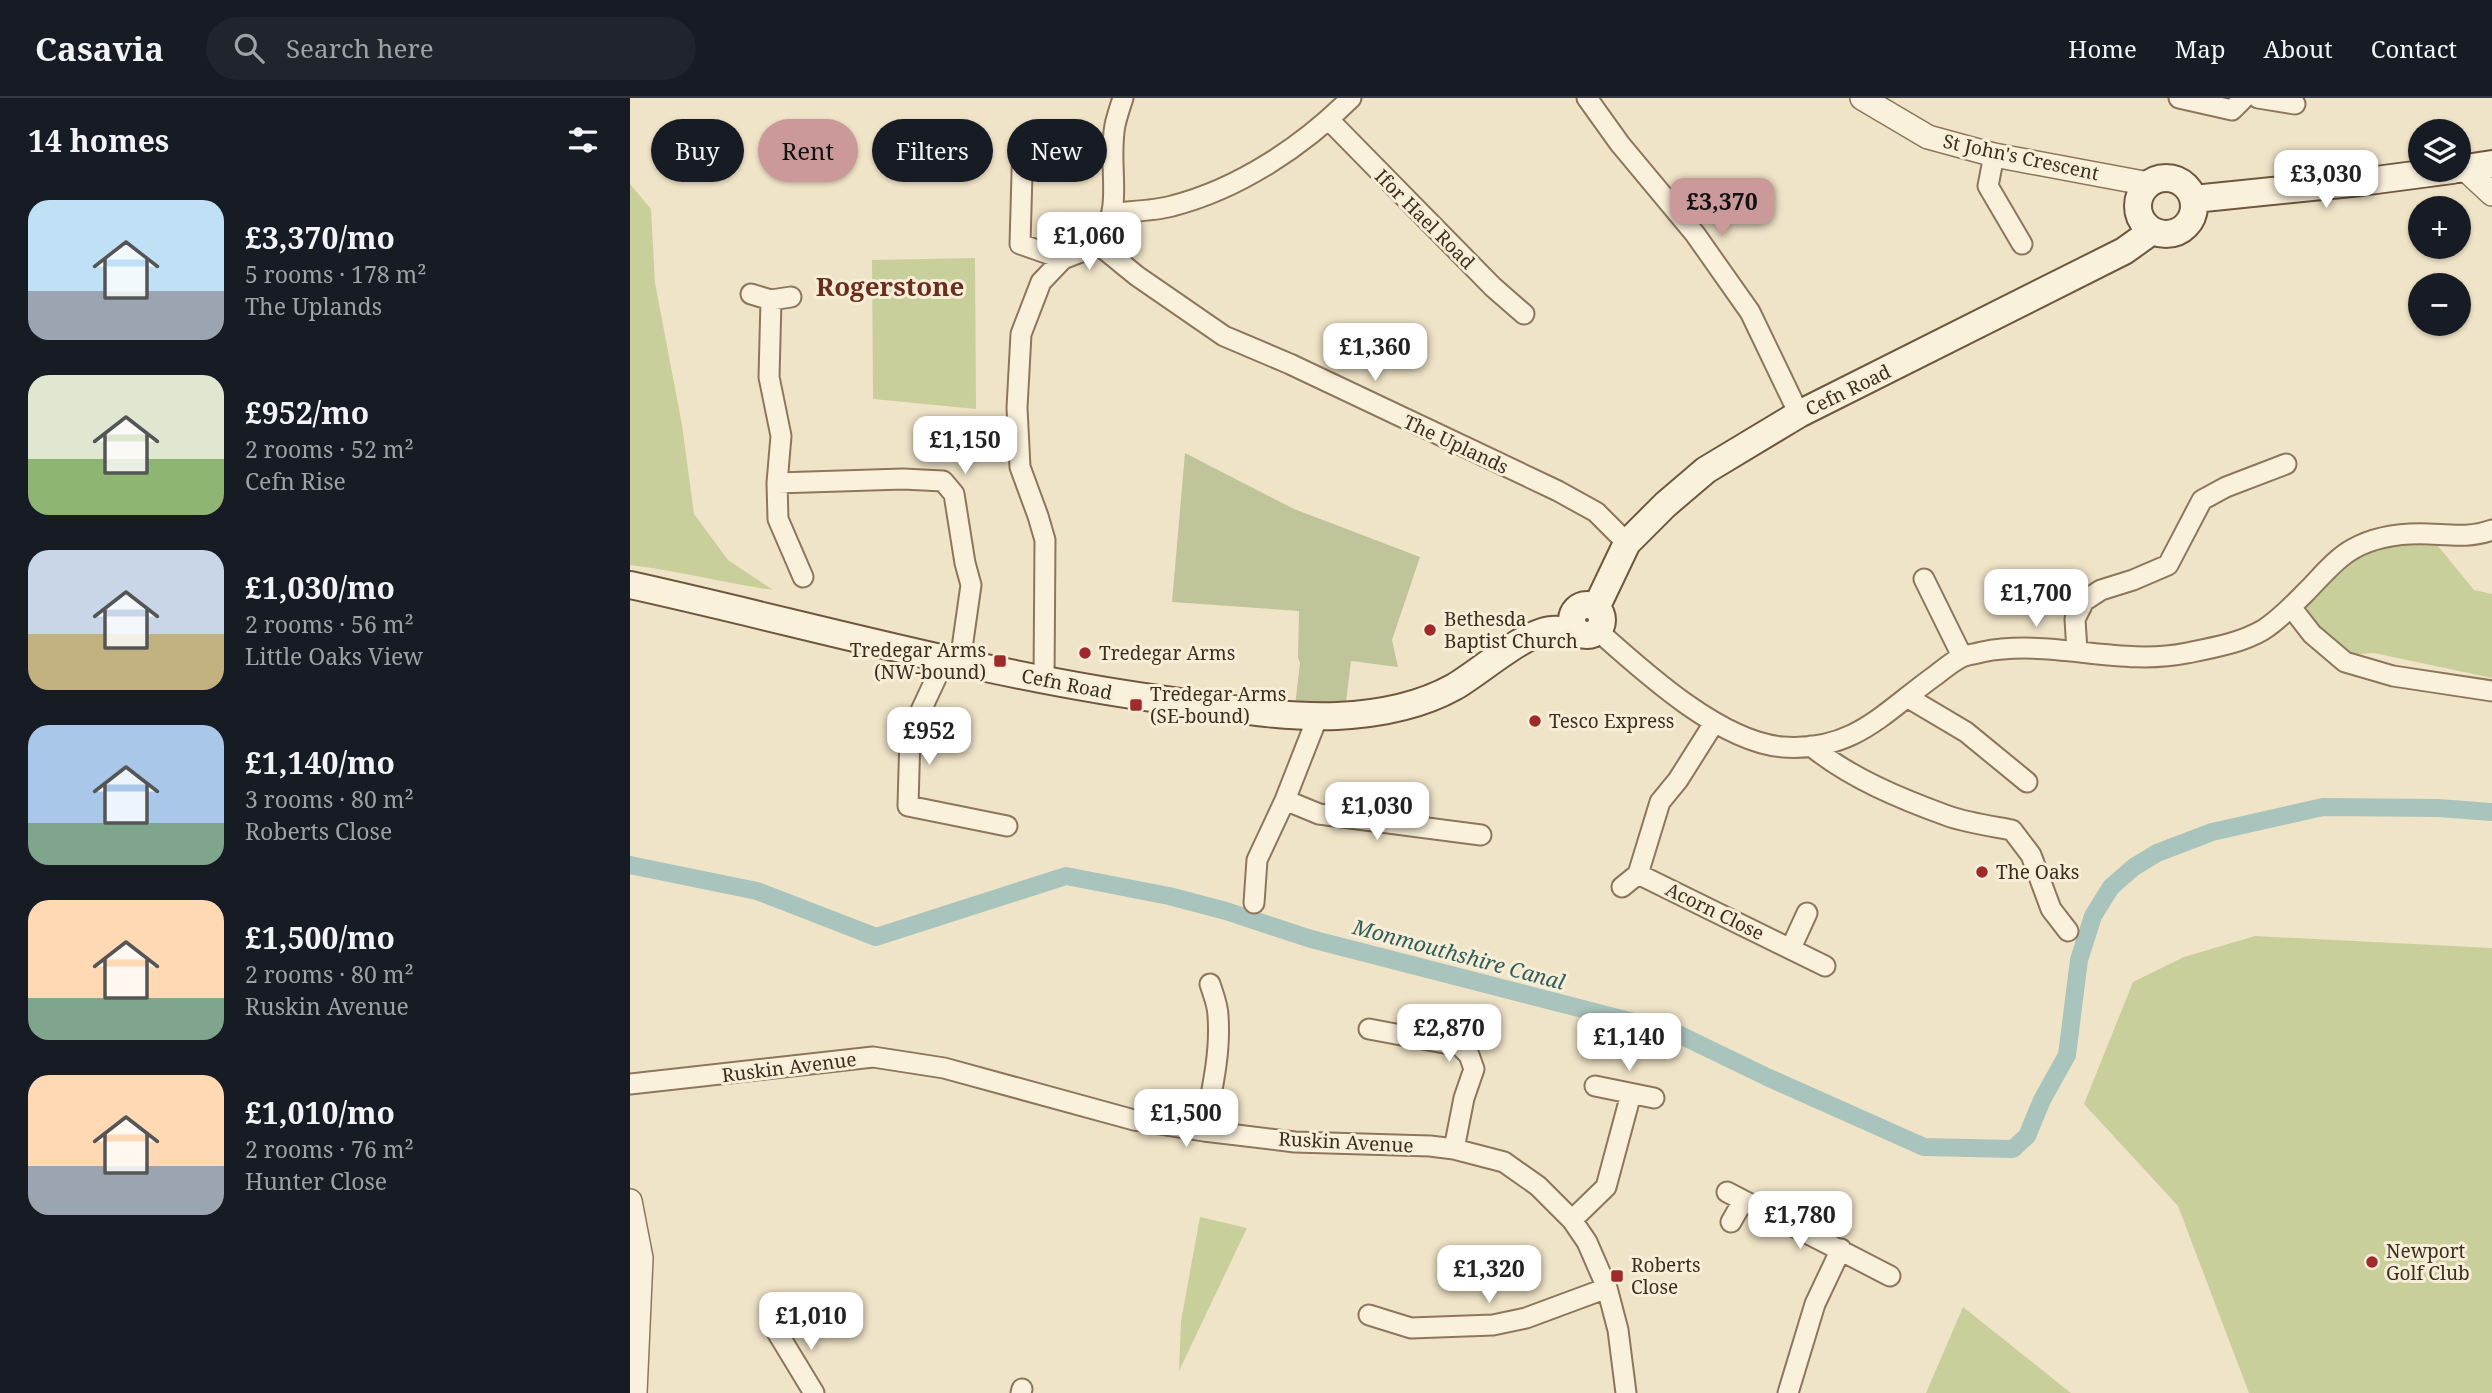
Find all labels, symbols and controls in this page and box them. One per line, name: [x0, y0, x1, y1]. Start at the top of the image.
search box: [206, 17, 696, 80]
text: Casavia: [35, 26, 164, 71]
icon: search: [230, 29, 268, 67]
text: Search here: [286, 30, 434, 66]
text: Home: [2068, 32, 2137, 65]
text: Map: [2175, 32, 2226, 65]
text: About: [2264, 32, 2333, 65]
text: Contact: [2371, 32, 2457, 65]
chip: Buy: [651, 119, 744, 182]
chip: Rent: [758, 119, 858, 182]
chip: Filters: [872, 119, 993, 182]
chip: New: [1007, 119, 1107, 182]
map controls: [2408, 119, 2471, 336]
button: layers: [2408, 119, 2471, 182]
text: 14 homes: [28, 120, 169, 161]
icon: filters: [564, 121, 602, 159]
street label: St John's Crescent: [1941, 128, 2102, 186]
pin: £3,030: [2269, 150, 2383, 210]
text: £3,030: [2290, 157, 2362, 189]
street label: Ifor Hael Road: [1369, 163, 1481, 275]
pin: £3,370: [1665, 178, 1779, 238]
text: £3,370: [1686, 185, 1758, 217]
button: +: [2408, 196, 2471, 259]
pin: £1,060: [1032, 212, 1146, 272]
text: £3,370/mo: [245, 217, 395, 258]
text: £1,060: [1053, 219, 1125, 251]
icon: home: [84, 228, 168, 312]
text: 5 rooms · 178 m²: [245, 258, 427, 290]
district label: Rogerstone: [816, 268, 964, 304]
button: −: [2408, 273, 2471, 336]
text: The Uplands: [245, 290, 382, 322]
pin: £1,360: [1318, 324, 1432, 383]
text: £1,360: [1339, 330, 1411, 362]
street label: Cefn Road: [1801, 358, 1895, 422]
text: £952/mo: [245, 392, 369, 433]
icon: home: [84, 403, 168, 487]
street label: The Uplands: [1399, 408, 1513, 480]
pin: £1,150: [908, 416, 1022, 476]
text: £1,150: [929, 423, 1001, 455]
text: 2 rooms · 52 m²: [245, 433, 414, 465]
text: Cefn Rise: [245, 465, 346, 497]
text: £1,030/mo: [245, 567, 395, 608]
pin: £1,700: [1979, 570, 2093, 629]
text: £1,700: [2000, 576, 2072, 608]
icon: home: [84, 578, 168, 662]
place label: Bethesda Baptist Church: [1444, 606, 1578, 654]
text: 2 rooms · 56 m²: [245, 608, 414, 640]
marker: Bethesda Baptist Church: [1422, 622, 1438, 638]
place label: Tredegar Arms (NW-bound): [850, 637, 986, 685]
text: Little Oaks View: [245, 640, 423, 672]
place label: Tredegar Arms: [1099, 640, 1235, 666]
marker: Tredegar Arms: [1077, 645, 1093, 661]
marker: Tredegar Arms (NW-bound): [992, 653, 1008, 669]
street label: Cefn Road: [1019, 662, 1115, 706]
place label: Tredegar Arms (SE-bound): [1150, 681, 1286, 729]
marker: Tredegar Arms (SE-bound): [1128, 697, 1144, 713]
pin: £952: [888, 708, 970, 767]
place label: Tesco Express: [1549, 708, 1674, 734]
marker: Tesco Express: [1527, 713, 1543, 729]
text: £952: [903, 714, 955, 746]
text: £1,140/mo: [245, 742, 395, 783]
icon: home: [84, 753, 168, 837]
pin: £1,030: [1320, 782, 1434, 842]
text: 3 rooms · 80 m²: [245, 783, 414, 815]
text: £1,030: [1341, 789, 1413, 821]
text: Roberts Close: [245, 815, 392, 847]
place label: The Oaks: [1996, 859, 2079, 885]
marker: The Oaks: [1974, 864, 1990, 880]
street label: Acorn Close: [1661, 876, 1769, 946]
water label: Monmouthshire Canal: [1349, 912, 1569, 996]
text: £1,500/mo: [245, 917, 395, 958]
icon: home: [84, 928, 168, 1012]
text: 2 rooms · 80 m²: [245, 958, 414, 990]
text: Ruskin Avenue: [245, 990, 409, 1022]
pin: £2,870: [1392, 1004, 1506, 1064]
text: £2,870: [1413, 1011, 1485, 1043]
pin: £1,140: [1572, 1014, 1686, 1073]
text: £1,140: [1593, 1020, 1665, 1052]
street label: Ruskin Avenue: [720, 1046, 858, 1088]
pin: £1,500: [1129, 1090, 1243, 1149]
text: £1,010/mo: [245, 1092, 395, 1133]
text: £1,500: [1150, 1096, 1222, 1128]
icon: home: [84, 1103, 168, 1187]
street label: Ruskin Avenue: [1278, 1125, 1414, 1159]
text: 2 rooms · 76 m²: [245, 1133, 414, 1165]
text: Hunter Close: [245, 1165, 387, 1197]
pin: £1,780: [1743, 1192, 1857, 1251]
text: £1,780: [1764, 1198, 1836, 1230]
place label: Newport Golf Club: [2386, 1238, 2470, 1286]
pin: £1,320: [1432, 1246, 1546, 1305]
text: £1,320: [1453, 1252, 1525, 1284]
place label: Roberts Close: [1631, 1252, 1700, 1300]
marker: Newport Golf Club: [2364, 1254, 2380, 1270]
marker: Roberts Close: [1609, 1268, 1625, 1284]
pin: £1,010: [754, 1292, 868, 1352]
text: £1,010: [775, 1299, 847, 1331]

